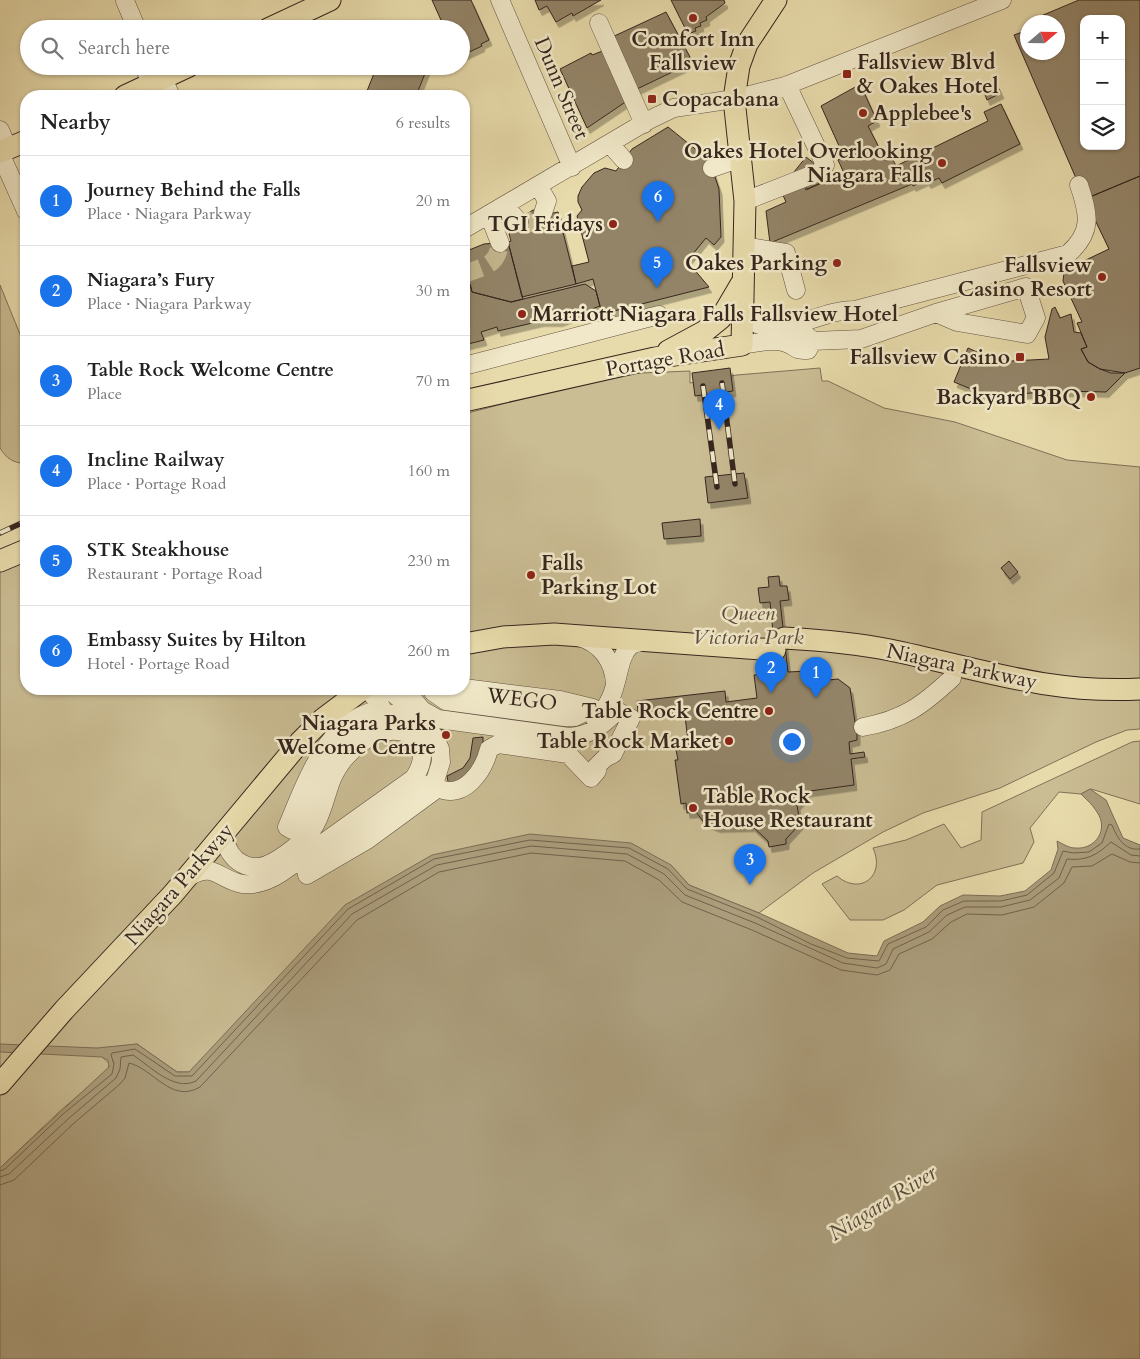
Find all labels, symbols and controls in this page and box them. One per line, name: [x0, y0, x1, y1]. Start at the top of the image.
marker: Comfort Inn Fallsview: [687, 12, 699, 24]
north arrow: [1020, 15, 1065, 60]
map controls: [1080, 15, 1125, 150]
button: +: [1080, 15, 1125, 60]
search box: [20, 20, 470, 75]
place label: Comfort Inn Fallsview: [631, 25, 755, 78]
street label: Dunn Street: [527, 33, 596, 144]
icon: search: [38, 34, 66, 62]
text: Search here: [78, 35, 170, 61]
place label: Fallsview Blvd & Oakes Hotel: [857, 48, 999, 101]
button: −: [1080, 60, 1125, 105]
marker: Fallsview Blvd & Oakes Hotel: [841, 68, 853, 80]
place label: Copacabana: [662, 85, 780, 114]
marker: Copacabana: [646, 93, 658, 105]
place label: Applebee's: [873, 99, 972, 128]
button: layers: [1080, 105, 1125, 150]
marker: Applebee's: [857, 107, 869, 119]
text: Nearby: [40, 108, 111, 137]
text: 6 results: [396, 112, 450, 134]
place label: Oakes Hotel Overlooking Niagara Falls: [684, 137, 932, 190]
marker: Oakes Hotel Overlooking Niagara Falls: [936, 157, 948, 169]
text: Journey Behind the Falls: [87, 177, 301, 203]
pin: 6: [642, 181, 674, 222]
text: 1: [52, 190, 60, 212]
text: 20 m: [416, 190, 450, 212]
text: Place · Niagara Parkway: [87, 203, 252, 225]
place label: TGI Fridays: [488, 210, 603, 239]
marker: TGI Fridays: [607, 218, 619, 230]
pin: 5: [641, 247, 673, 288]
place label: Oakes Parking: [685, 249, 827, 278]
place label: Fallsview Casino Resort: [958, 251, 1093, 304]
marker: Oakes Parking: [831, 257, 843, 269]
text: Niagara’s Fury: [87, 267, 215, 293]
marker: Fallsview Casino Resort: [1096, 271, 1108, 283]
text: 2: [52, 280, 60, 302]
text: 30 m: [416, 280, 450, 302]
text: Place · Niagara Parkway: [87, 293, 252, 315]
place label: Marriott Niagara Falls Fallsview Hotel: [532, 300, 898, 329]
marker: Marriott Niagara Falls Fallsview Hotel: [516, 308, 528, 320]
street label: Portage Road: [603, 335, 727, 384]
place label: Fallsview Casino: [849, 343, 1010, 372]
marker: Fallsview Casino: [1014, 351, 1026, 363]
text: Table Rock Welcome Centre: [87, 357, 334, 383]
text: 3: [52, 370, 60, 392]
text: 70 m: [416, 370, 450, 392]
text: Place: [87, 383, 122, 405]
place label: Backyard BBQ: [936, 383, 1081, 412]
pin: 4: [703, 389, 735, 430]
marker: Backyard BBQ: [1085, 391, 1097, 403]
text: Incline Railway: [87, 447, 225, 473]
text: 4: [52, 460, 60, 482]
text: 160 m: [408, 460, 450, 482]
text: Place · Portage Road: [87, 473, 226, 495]
text: STK Steakhouse: [87, 537, 230, 563]
place label: Falls Parking Lot: [541, 549, 657, 602]
text: 5: [52, 550, 60, 572]
text: 230 m: [408, 550, 450, 572]
text: Restaurant · Portage Road: [87, 563, 263, 585]
marker: Falls Parking Lot: [525, 569, 537, 581]
park label: Queen Victoria Park: [692, 599, 804, 652]
text: Embassy Suites by Hilton: [87, 627, 306, 653]
street label: Niagara Parkway: [884, 636, 1040, 697]
text: 6: [52, 640, 60, 662]
text: 260 m: [408, 640, 450, 662]
pin: 2: [755, 652, 787, 693]
text: Hotel · Portage Road: [87, 653, 230, 675]
pin: 1: [800, 657, 832, 698]
street label: WEGO: [484, 681, 559, 718]
place label: Table Rock Centre: [581, 697, 759, 726]
marker: Table Rock Centre: [763, 705, 775, 717]
place label: Niagara Parks Welcome Centre: [276, 709, 436, 762]
place label: Table Rock Market: [536, 727, 720, 756]
marker: Niagara Parks Welcome Centre: [440, 729, 452, 741]
your location: [779, 729, 805, 755]
marker: Table Rock Market: [723, 735, 735, 747]
place label: Table Rock House Restaurant: [703, 782, 873, 835]
marker: Table Rock House Restaurant: [687, 802, 699, 814]
street label: Niagara Parkway: [118, 817, 241, 952]
pin: 3: [734, 844, 766, 885]
water label: Niagara River: [823, 1157, 943, 1248]

